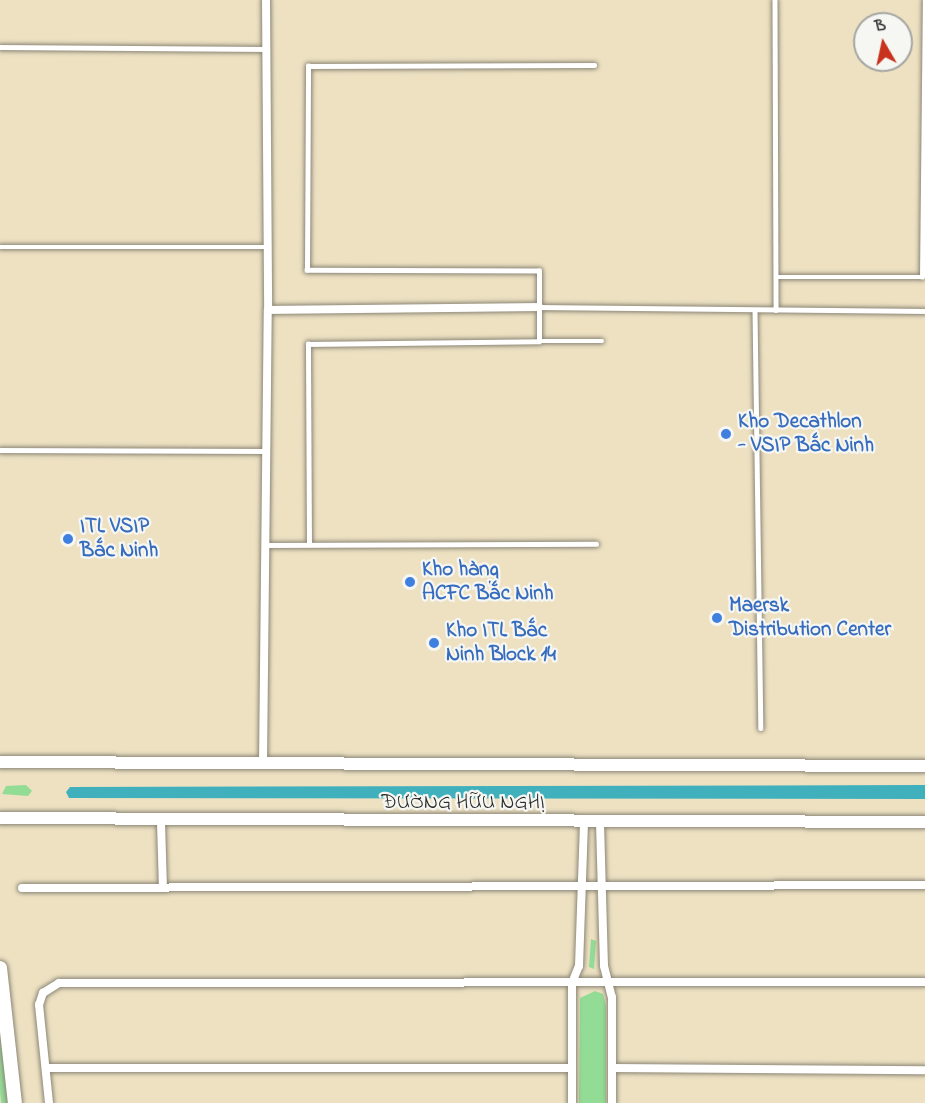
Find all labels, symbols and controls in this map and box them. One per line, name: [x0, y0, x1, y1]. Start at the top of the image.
north arrow: [853, 12, 913, 72]
text: B: [873, 14, 888, 39]
place label: Kho Decathlon - VSIP Bắc Ninh: [738, 409, 874, 459]
marker: Kho Decathlon - VSIP Bắc Ninh: [719, 427, 733, 441]
place label: ITL VSIP Bắc Ninh: [80, 514, 158, 564]
marker: ITL VSIP Bắc Ninh: [61, 532, 75, 546]
place label: Kho hàng ACFC Bắc Ninh: [422, 557, 554, 607]
marker: Kho hàng ACFC Bắc Ninh: [403, 575, 417, 589]
place label: Maersk Distribution Center: [729, 593, 891, 643]
marker: Maersk Distribution Center: [710, 611, 724, 625]
place label: Kho ITL Bắc Ninh Block 14: [446, 618, 556, 668]
marker: Kho ITL Bắc Ninh Block 14: [427, 636, 441, 650]
street label: ĐƯỜNG HỮU NGHỊ: [381, 790, 545, 816]

